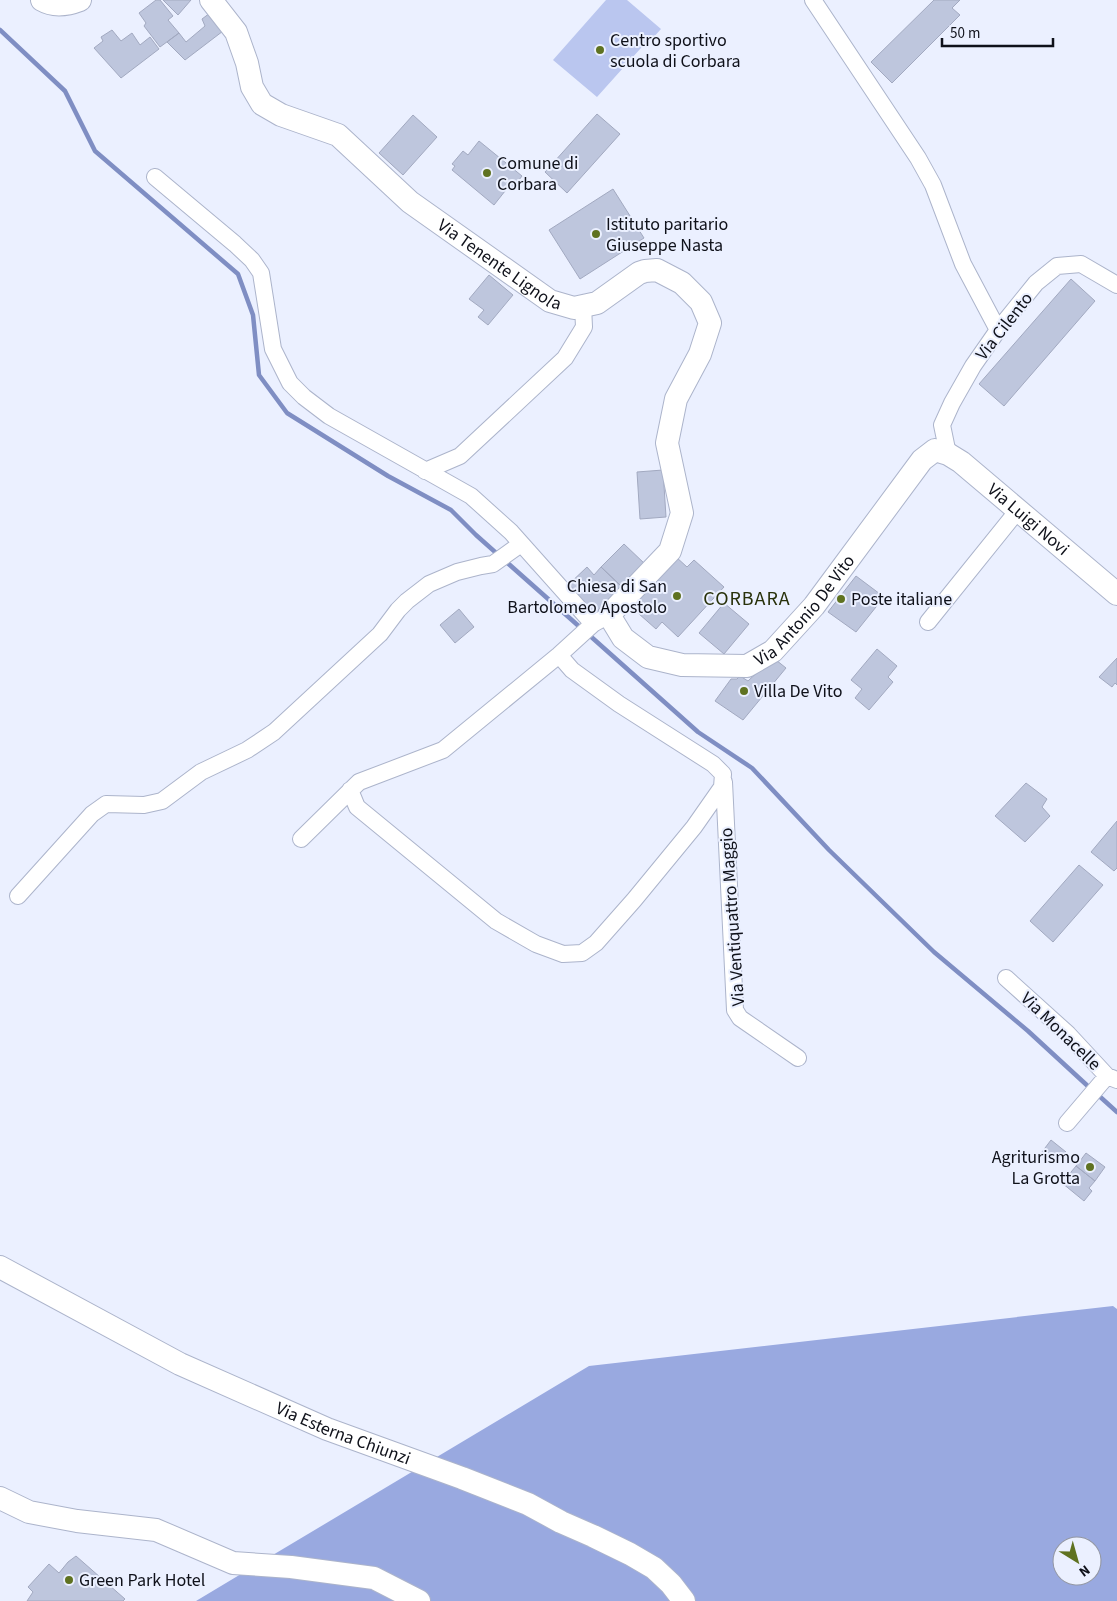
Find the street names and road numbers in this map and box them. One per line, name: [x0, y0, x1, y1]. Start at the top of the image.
street label: Via Tenente Lignola: [432, 213, 564, 317]
street label: Via Cilento: [970, 287, 1039, 366]
street label: Via Luigi Novi: [982, 477, 1075, 561]
street label: Via Antonio De Vito: [750, 550, 861, 672]
street label: Via Ventiquattro Maggio: [714, 827, 751, 1007]
street label: Via Monacelle: [1015, 987, 1106, 1076]
street label: Via Esterna Chiunzi: [272, 1396, 414, 1471]

